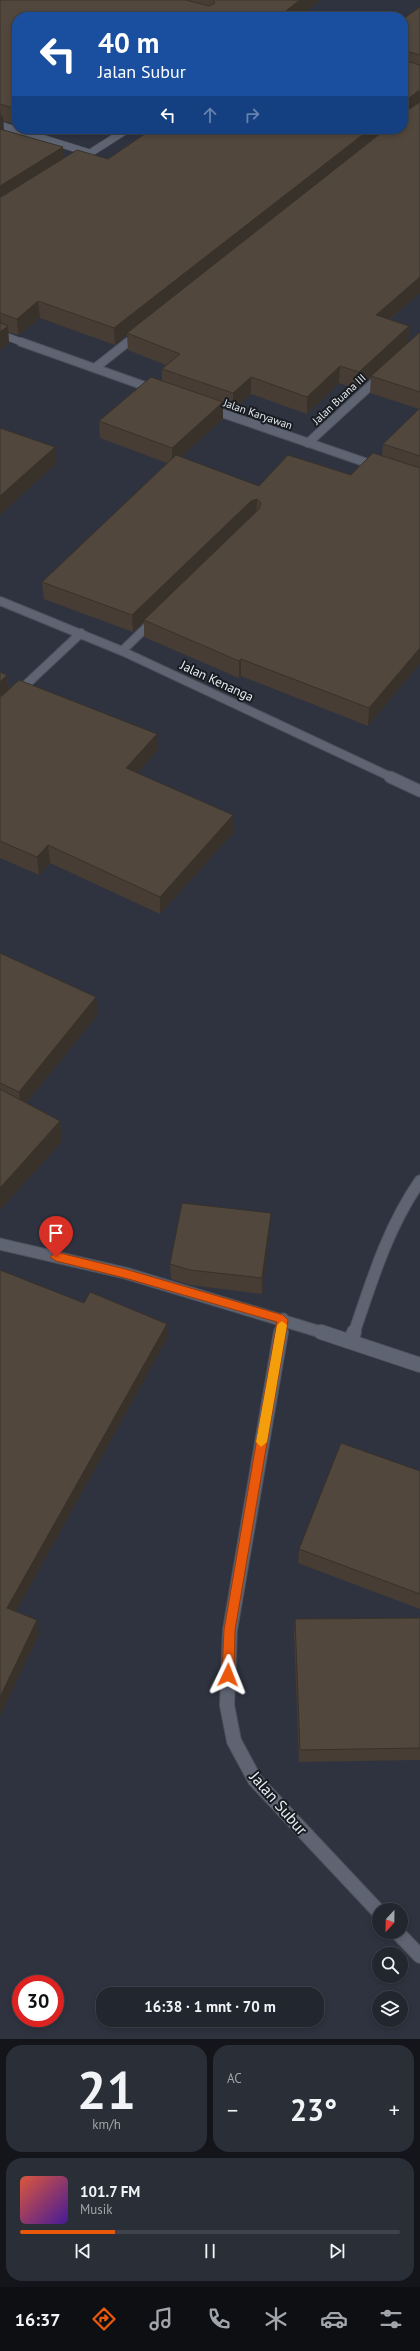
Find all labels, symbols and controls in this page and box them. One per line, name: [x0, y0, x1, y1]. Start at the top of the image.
text: 40 m: [98, 24, 159, 61]
icon: left: [32, 28, 84, 80]
text: Jalan Subur: [98, 60, 186, 83]
icon: left: [157, 104, 179, 126]
icon: ahead: [199, 104, 221, 126]
icon: right: [241, 104, 263, 126]
street label: Jalan Buana III: [309, 371, 369, 428]
street label: Jalan Karyawan: [221, 395, 294, 432]
street label: Jalan Kenanga: [177, 656, 256, 705]
pin: [39, 1216, 73, 1257]
icon: arrive: [45, 1222, 67, 1244]
position arrow: [207, 1654, 249, 1696]
street label: Jalan Subur: [245, 1766, 313, 1839]
north arrow: [372, 1903, 408, 1939]
map controls: [372, 1903, 408, 2027]
button: search: [372, 1947, 408, 1983]
speed limit sign: 30: [12, 1975, 64, 2027]
button: layers: [372, 1991, 408, 2027]
text: 16:38 · 1 mnt · 70 m: [144, 1997, 276, 2016]
text: 21: [77, 2056, 136, 2123]
text: AC: [227, 2070, 242, 2087]
text: 23°: [290, 2090, 337, 2129]
text: −: [227, 2096, 238, 2124]
text: +: [389, 2096, 400, 2124]
text: km/h: [92, 2116, 121, 2133]
text: 101.7 FM: [80, 2182, 140, 2201]
text: Musik: [80, 2201, 112, 2218]
icon: previous: [72, 2240, 94, 2262]
icon: pause: [199, 2240, 221, 2262]
icon: next: [326, 2240, 348, 2262]
icon: directions: [90, 2305, 118, 2333]
icon: music: [147, 2305, 175, 2333]
icon: phone: [205, 2305, 233, 2333]
icon: climate: [262, 2305, 290, 2333]
icon: car: [320, 2305, 348, 2333]
icon: filters: [377, 2305, 405, 2333]
text: 16:37: [15, 2308, 60, 2331]

